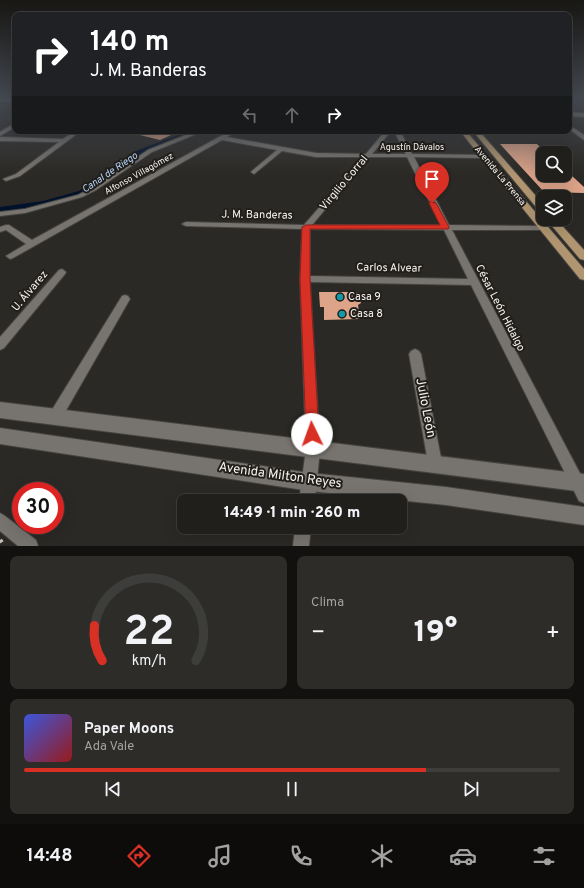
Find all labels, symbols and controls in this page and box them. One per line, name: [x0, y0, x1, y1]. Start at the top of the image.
text: 140 m: [90, 25, 169, 61]
icon: right: [24, 28, 76, 80]
text: J. M. Banderas: [90, 60, 207, 83]
icon: left: [239, 104, 261, 126]
icon: ahead: [281, 104, 303, 126]
icon: right: [323, 104, 345, 126]
street label: Agustín Dávalos: [380, 142, 444, 153]
street label: Avenida La Prensa: [472, 144, 528, 208]
map controls: [536, 146, 572, 226]
button: search: [536, 146, 572, 182]
water label: Canal de Riego: [80, 149, 141, 196]
street label: Alfonso Villagómez: [103, 151, 175, 197]
street label: Virgilio Corral: [317, 153, 371, 213]
pin: [415, 162, 449, 203]
icon: arrive: [421, 168, 443, 190]
button: layers: [536, 190, 572, 226]
street label: J. M. Banderas: [221, 207, 293, 223]
street label: Carlos Alvear: [356, 260, 423, 276]
street label: César León Hidalgo: [472, 262, 528, 354]
street label: U. Álvarez: [8, 267, 51, 314]
place label: Casa 9: [348, 290, 381, 304]
marker: Casa 9: [335, 292, 345, 302]
place label: Casa 8: [350, 307, 383, 321]
marker: Casa 8: [337, 309, 347, 319]
street label: Julio León: [411, 377, 439, 439]
position arrow: [291, 413, 333, 455]
street label: Avenida Milton Reyes: [217, 459, 343, 493]
speed limit sign: 30: [12, 482, 64, 534]
text: 14:49 · 1 min · 260 m: [224, 504, 360, 523]
text: Clima: [311, 595, 344, 611]
text: 22: [123, 606, 174, 659]
text: 19°: [414, 615, 457, 652]
text: −: [311, 620, 325, 647]
text: +: [546, 620, 560, 647]
text: km/h: [131, 651, 166, 669]
text: Paper Moons: [84, 720, 174, 739]
text: Ada Vale: [84, 739, 134, 755]
icon: previous: [102, 778, 124, 800]
icon: pause: [281, 778, 303, 800]
icon: next: [460, 778, 482, 800]
icon: directions: [125, 842, 153, 870]
icon: music: [206, 842, 234, 870]
icon: phone: [287, 842, 315, 870]
icon: climate: [368, 842, 396, 870]
icon: car: [449, 842, 477, 870]
icon: filters: [530, 842, 558, 870]
text: 14:48: [26, 845, 72, 868]

